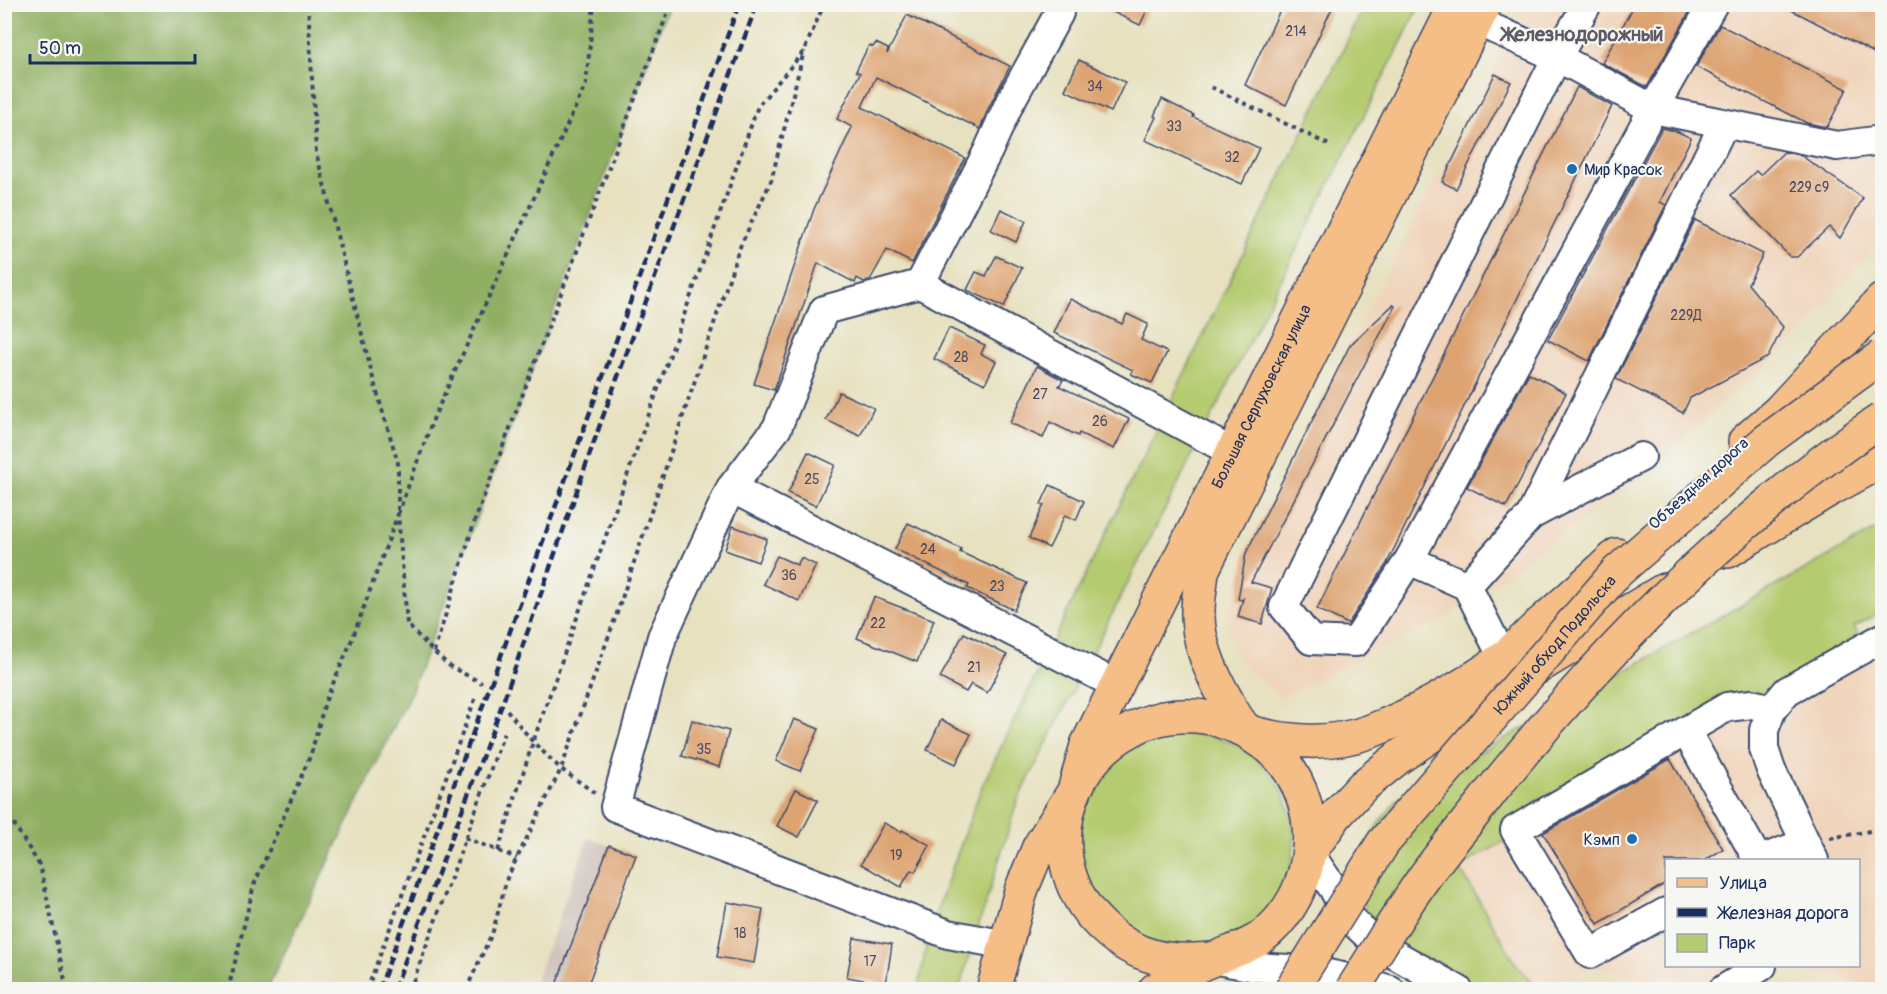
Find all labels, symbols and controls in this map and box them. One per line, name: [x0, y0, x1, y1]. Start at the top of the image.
district label: Железнодорожный: [1500, 22, 1663, 47]
house number: 214: [1285, 23, 1307, 40]
scale bar: [30, 27, 195, 65]
text: 50 m: [39, 37, 81, 60]
house number: 34: [1087, 78, 1103, 95]
house number: 33: [1166, 118, 1182, 135]
house number: 32: [1224, 149, 1240, 166]
place label: Мир Красок: [1584, 160, 1663, 180]
marker: Мир Красок: [1565, 162, 1579, 176]
house number: 229 с9: [1789, 179, 1829, 196]
street label: Большая Серпуховская улица: [1207, 301, 1316, 492]
house number: 229Д: [1670, 307, 1702, 324]
house number: 28: [954, 349, 968, 366]
house number: 27: [1032, 386, 1048, 403]
house number: 26: [1092, 413, 1108, 430]
street label: Объездная дорога: [1644, 433, 1753, 534]
house number: 25: [804, 471, 820, 488]
house number: 24: [920, 541, 936, 558]
house number: 36: [781, 567, 797, 584]
street label: Южный обход Подольска: [1490, 571, 1621, 718]
house number: 23: [989, 578, 1005, 595]
house number: 22: [870, 615, 886, 632]
house number: 21: [967, 659, 981, 676]
house number: 35: [696, 741, 712, 758]
place label: Кэмп: [1584, 830, 1620, 850]
marker: Кэмп: [1625, 832, 1639, 846]
house number: 19: [890, 847, 902, 864]
legend: [1665, 859, 1860, 967]
text: Улица: [1719, 872, 1767, 895]
text: Железная дорога: [1716, 902, 1849, 925]
house number: 18: [734, 925, 746, 942]
text: Парк: [1719, 932, 1756, 955]
house number: 17: [864, 953, 877, 970]

